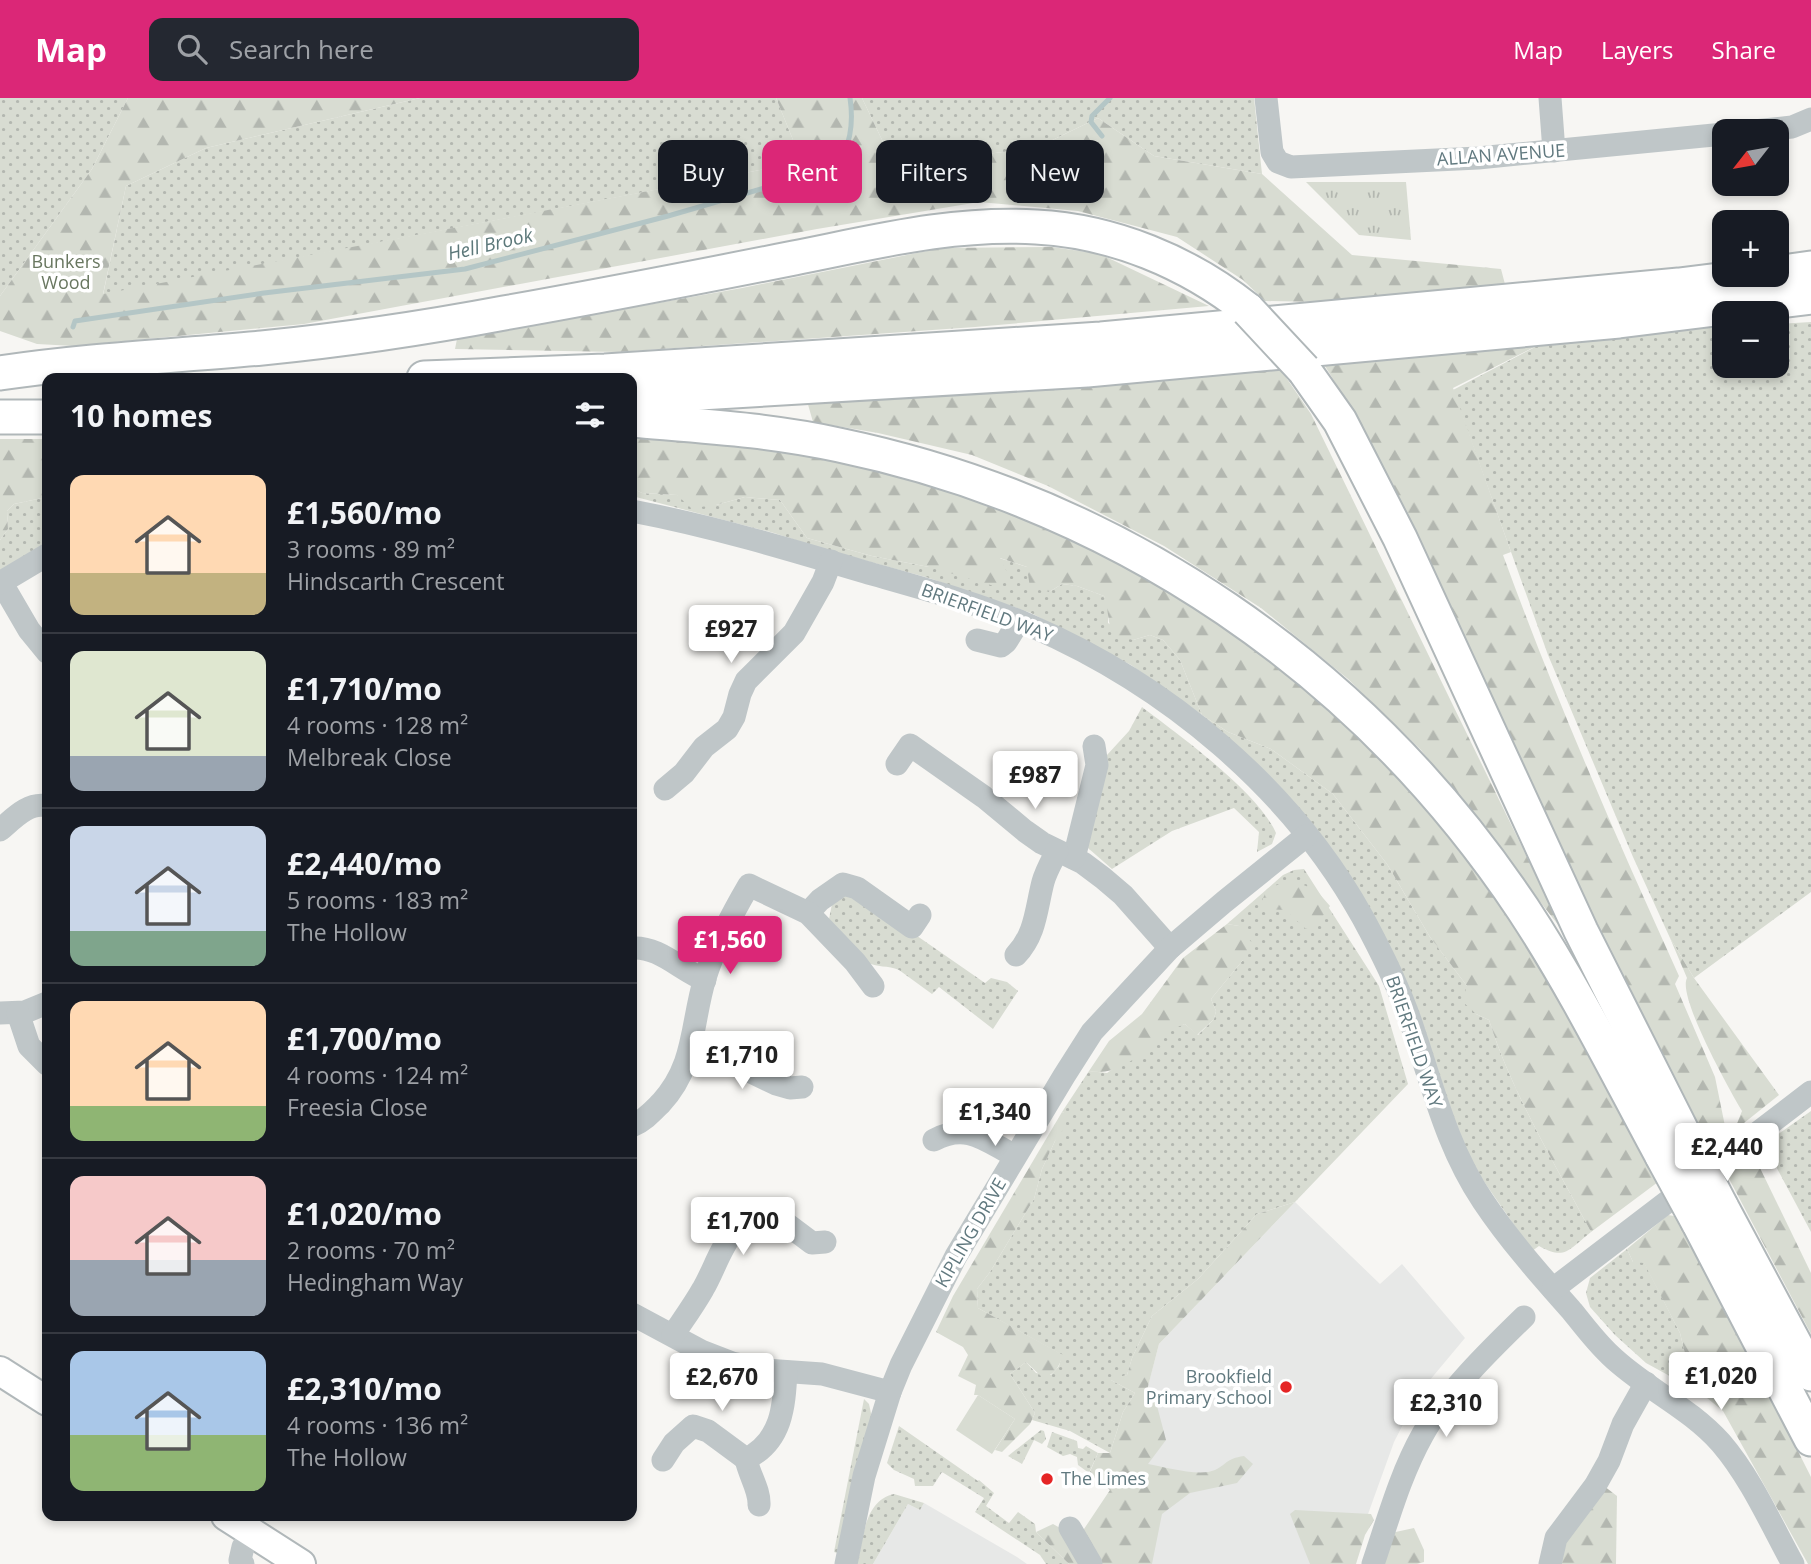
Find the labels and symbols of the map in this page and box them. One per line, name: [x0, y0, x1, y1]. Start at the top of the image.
north arrow: [1712, 119, 1788, 196]
street label: ALLAN AVENUE: [1436, 138, 1566, 170]
water label: Hell Brook: [445, 221, 536, 266]
park label: Bunkers Wood: [31, 249, 101, 294]
street label: BRIERFIELD WAY: [918, 577, 1057, 647]
pin: £927: [690, 606, 772, 665]
pin: £987: [994, 752, 1076, 811]
pin: £1,560: [673, 916, 787, 976]
street label: BRIERFIELD WAY: [1381, 972, 1449, 1112]
pin: £1,710: [685, 1032, 799, 1091]
pin: £1,340: [938, 1088, 1052, 1148]
pin: £2,440: [1670, 1124, 1784, 1183]
street label: KIPLING DRIVE: [929, 1173, 1011, 1292]
pin: £1,700: [686, 1198, 800, 1257]
pin: £1,020: [1664, 1352, 1778, 1412]
pin: £2,670: [665, 1354, 779, 1413]
place label: Brookfield Primary School: [1146, 1364, 1272, 1409]
marker: Brookfield Primary School: [1278, 1379, 1294, 1395]
pin: £2,310: [1389, 1380, 1503, 1439]
place label: The Limes: [1061, 1466, 1146, 1490]
marker: The Limes: [1039, 1471, 1055, 1487]

